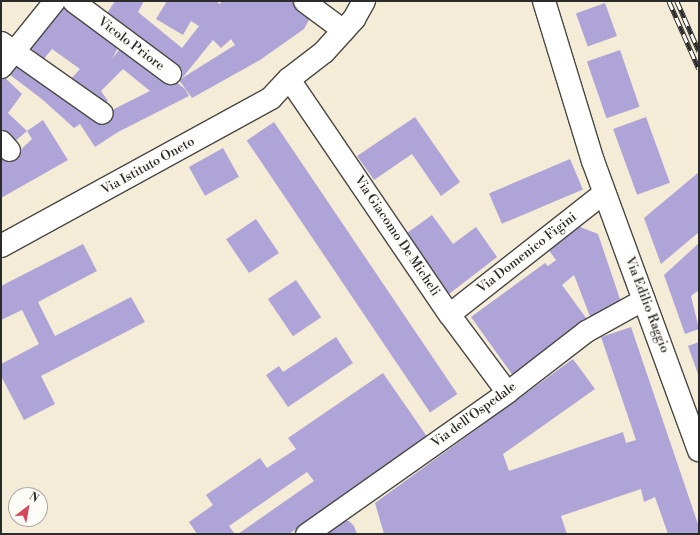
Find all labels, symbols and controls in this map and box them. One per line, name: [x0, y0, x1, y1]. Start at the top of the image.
street label: Vicolo Priore: [95, 14, 167, 74]
street label: Via Istituto Oneto: [99, 134, 197, 198]
street label: Via Giacomo De Micheli: [351, 173, 443, 299]
street label: Via Domenico Figini: [474, 209, 580, 297]
street label: Via Edilio Raggio: [621, 255, 673, 355]
street label: Via dell'Ospedale: [429, 379, 519, 451]
north arrow: [8, 487, 48, 527]
text: N: [26, 489, 41, 506]

